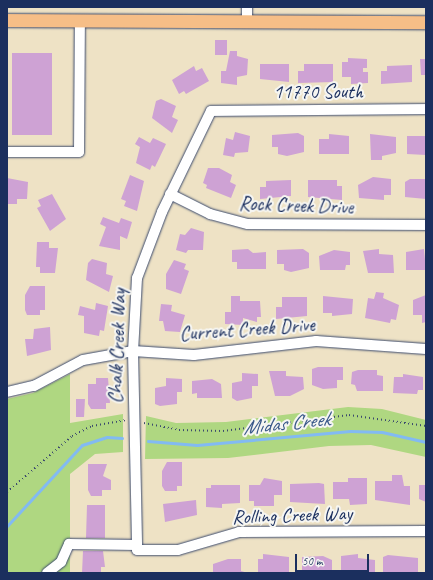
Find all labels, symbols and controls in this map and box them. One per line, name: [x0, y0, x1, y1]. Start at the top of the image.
street label: 11770 South: [273, 79, 363, 103]
street label: Rock Creek Drive: [238, 191, 354, 219]
street label: Chalk Creek Way: [103, 288, 131, 404]
street label: Current Creek Drive: [178, 312, 316, 346]
water label: Midas Creek: [241, 406, 331, 440]
street label: Rolling Creek Way: [231, 501, 353, 529]
scale bar: [297, 546, 371, 572]
text: 50 m: [302, 553, 322, 569]

